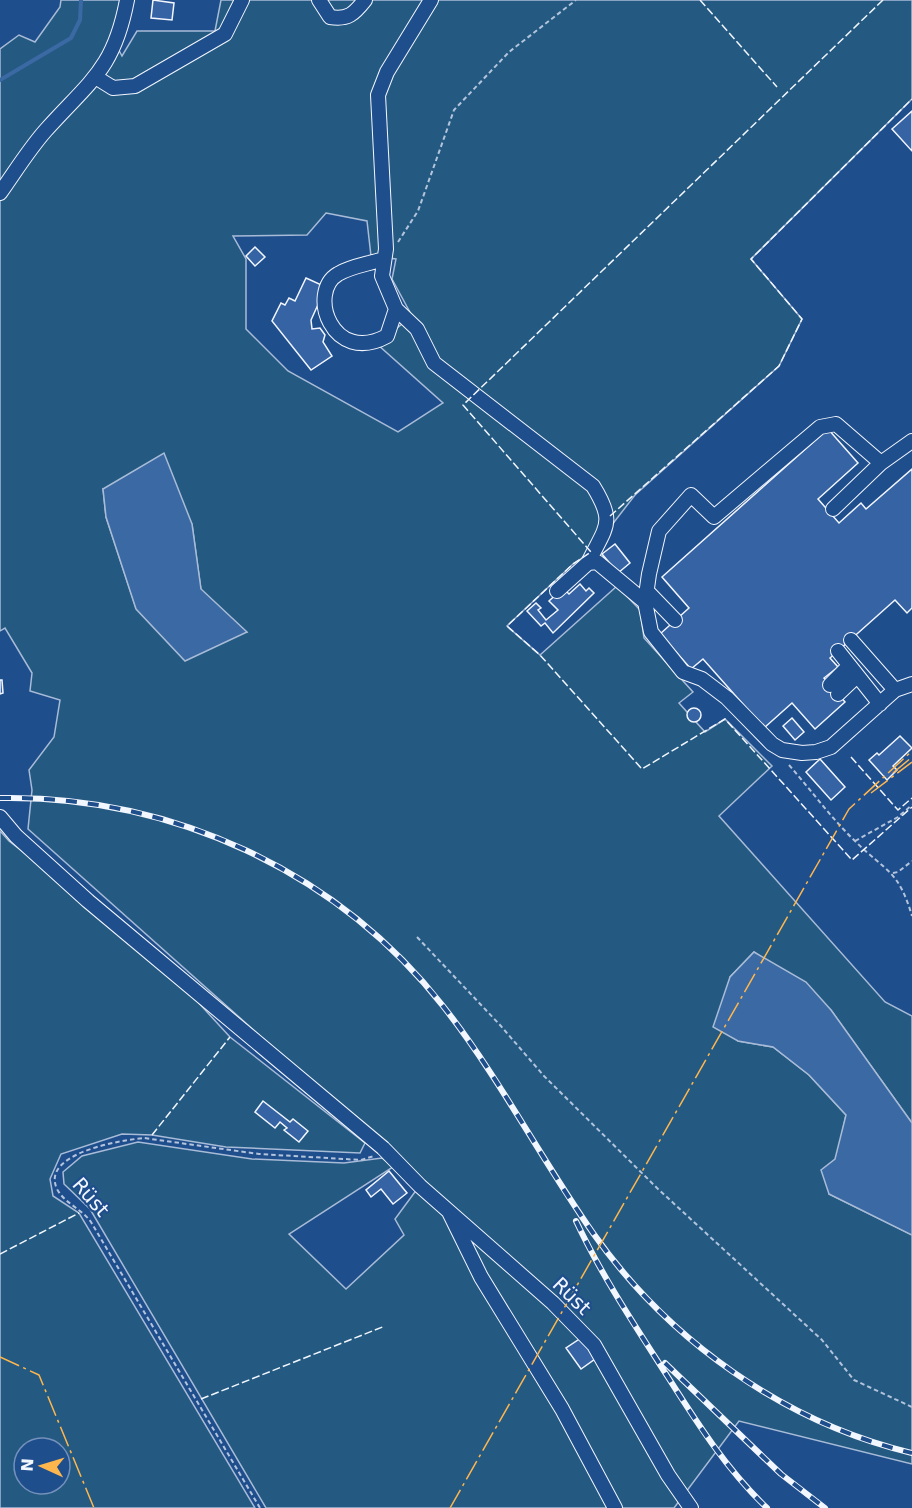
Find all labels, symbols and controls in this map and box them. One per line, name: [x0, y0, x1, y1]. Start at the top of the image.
street label: Rüst: [68, 1173, 115, 1222]
street label: Rüst: [548, 1272, 596, 1320]
north arrow: [12, 1436, 72, 1496]
text: N: [18, 1458, 37, 1472]

